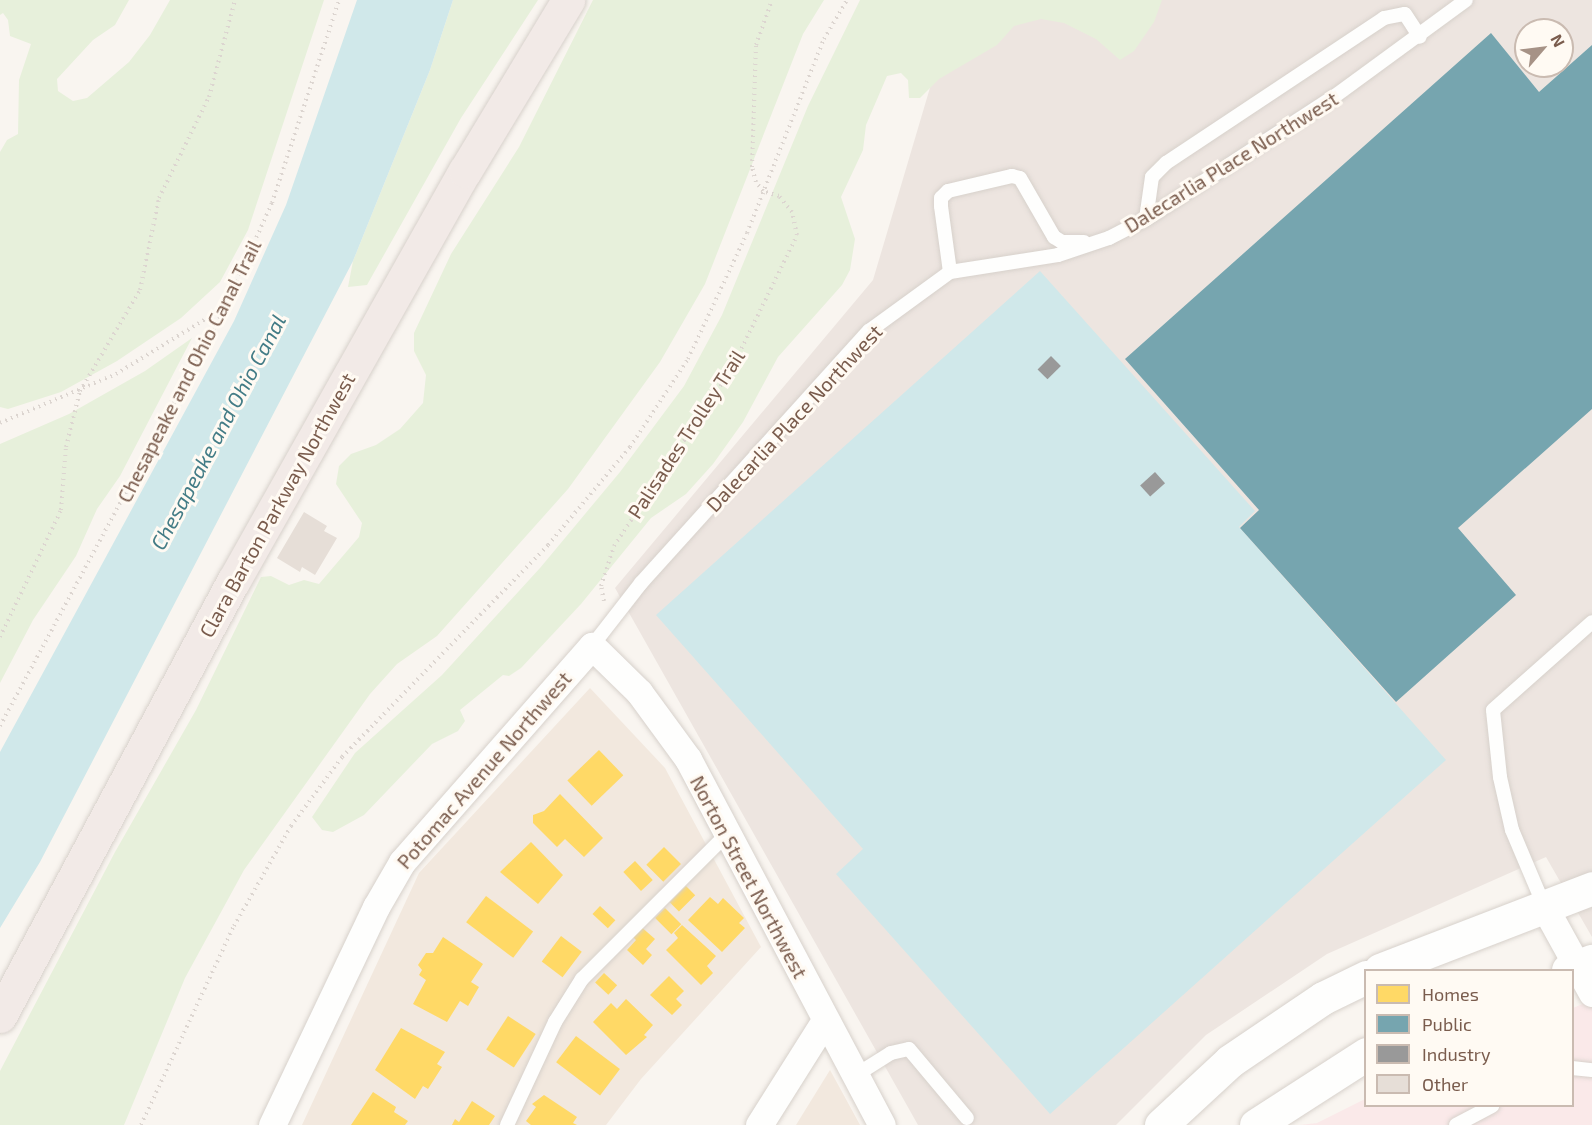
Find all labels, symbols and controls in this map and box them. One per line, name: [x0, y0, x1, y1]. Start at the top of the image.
north arrow: [1514, 18, 1574, 78]
text: N: [1547, 31, 1570, 50]
street label: Dalecarlia Place Northwest: [1120, 86, 1342, 238]
street label: Chesapeake and Ohio Canal Trail: [112, 235, 266, 507]
water label: Chesapeake and Ohio Canal: [145, 310, 291, 554]
street label: Dalecarlia Place Northwest: [701, 319, 887, 517]
street label: Palisades Trolley Trail: [622, 345, 750, 523]
street label: Clara Barton Parkway Northwest: [194, 368, 360, 642]
street label: Potomac Avenue Northwest: [392, 666, 576, 874]
street label: Norton Street Northwest: [685, 771, 813, 983]
legend: [1364, 969, 1574, 1107]
text: Homes: [1422, 983, 1479, 1005]
text: Public: [1422, 1013, 1472, 1035]
text: Industry: [1422, 1043, 1491, 1065]
text: Other: [1422, 1073, 1468, 1095]

